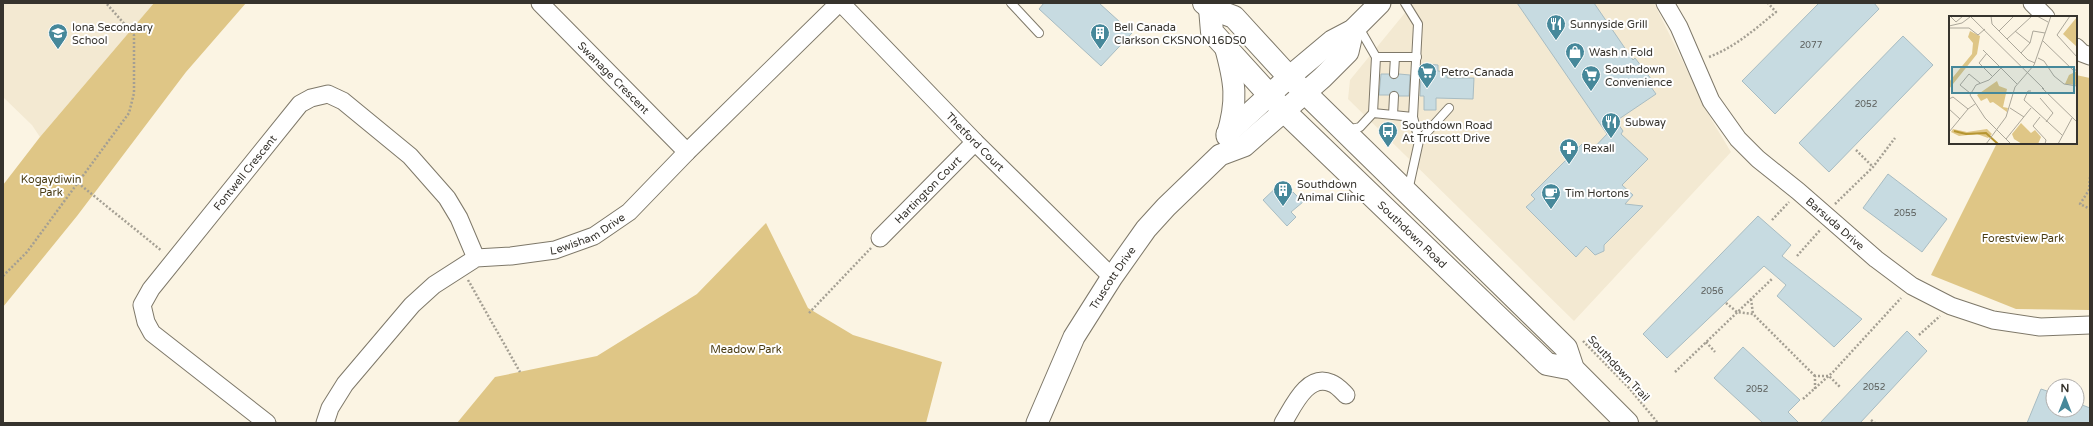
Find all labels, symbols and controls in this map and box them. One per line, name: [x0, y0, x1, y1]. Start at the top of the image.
restaurant icon: Sunnyside Grill: [1545, 13, 1567, 41]
inset map: [1949, 16, 2077, 144]
place label: Sunnyside Grill: [1570, 18, 1647, 31]
place label: Iona Secondary School: [72, 21, 153, 47]
place label: Bell Canada Clarkson CKSNON16DS0: [1114, 21, 1246, 47]
school or university icon: Iona Secondary School: [47, 22, 69, 50]
building icon: Bell Canada Clarkson CKSNON16DS0: [1089, 22, 1111, 50]
street label: Swanage Crescent: [575, 39, 652, 117]
house number: 2077: [1800, 40, 1823, 51]
shop icon: Wash n Fold: [1564, 41, 1586, 69]
place label: Wash n Fold: [1589, 46, 1653, 59]
supermarket icon: Petro-Canada: [1416, 61, 1438, 89]
place label: Southdown Convenience: [1605, 63, 1672, 89]
supermarket icon: Southdown Convenience: [1580, 64, 1602, 92]
place label: Petro-Canada: [1441, 66, 1514, 79]
house number: 2052: [1855, 99, 1877, 110]
street label: Thetford Court: [943, 110, 1007, 174]
restaurant icon: Subway: [1600, 111, 1622, 139]
place label: Subway: [1625, 116, 1666, 129]
place label: Southdown Road At Truscott Drive: [1402, 119, 1493, 145]
bus stop icon: Southdown Road At Truscott Drive: [1377, 120, 1399, 148]
street label: Fontwell Crescent: [211, 133, 279, 213]
pharmacy icon: Rexall: [1558, 137, 1580, 165]
place label: Rexall: [1583, 142, 1615, 155]
street label: Hartington Court: [892, 154, 964, 226]
park label: Kogaydiwin Park: [21, 173, 81, 199]
place label: Southdown Animal Clinic: [1297, 178, 1365, 204]
building icon: Southdown Animal Clinic: [1272, 179, 1294, 207]
cafe icon: Tim Hortons: [1540, 182, 1562, 210]
place label: Tim Hortons: [1565, 187, 1629, 200]
street label: Barsuda Drive: [1803, 195, 1867, 253]
street label: Southdown Road: [1375, 199, 1449, 271]
house number: 2055: [1894, 208, 1917, 219]
street label: Lewisham Drive: [549, 211, 628, 258]
park label: Forestview Park: [1982, 232, 2064, 245]
street label: Truscott Drive: [1087, 244, 1138, 312]
house number: 2056: [1701, 286, 1724, 297]
street label: Southdown Trail: [1585, 333, 1652, 404]
park label: Meadow Park: [710, 343, 782, 356]
north arrow: [2045, 378, 2085, 418]
house number: 2052: [1863, 382, 1885, 393]
text: N: [2061, 382, 2069, 395]
house number: 2052: [1746, 384, 1768, 395]

